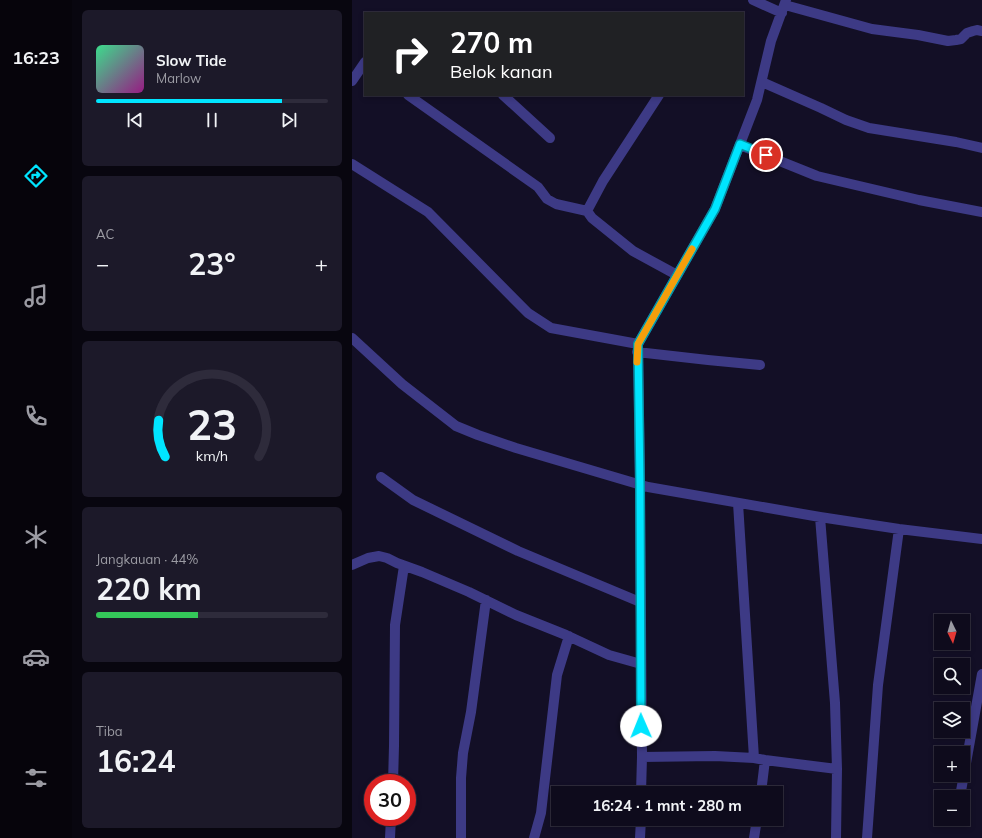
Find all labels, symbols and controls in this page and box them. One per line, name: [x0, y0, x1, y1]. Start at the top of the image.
text: 270 m: [450, 25, 533, 60]
icon: right: [384, 28, 436, 80]
text: 16:23: [12, 46, 60, 69]
text: Slow Tide: [156, 51, 226, 70]
text: Belok kanan: [450, 60, 552, 83]
text: Marlow: [156, 70, 201, 86]
icon: previous: [124, 109, 146, 131]
icon: pause: [201, 109, 223, 131]
icon: next: [278, 109, 300, 131]
pin: [749, 138, 783, 172]
icon: arrive: [755, 144, 777, 166]
icon: directions: [22, 162, 50, 190]
text: AC: [96, 226, 114, 242]
text: 23°: [188, 245, 236, 283]
text: −: [96, 250, 109, 278]
text: +: [315, 250, 328, 278]
icon: music: [22, 282, 50, 310]
text: 23: [187, 398, 237, 450]
icon: phone: [22, 402, 50, 430]
text: km/h: [196, 447, 228, 465]
icon: climate: [22, 523, 50, 551]
text: Jangkauan · 44%: [96, 551, 198, 567]
text: 220 km: [96, 570, 202, 608]
north arrow: [934, 614, 970, 650]
map controls: [934, 614, 970, 826]
icon: car: [22, 643, 50, 671]
button: search: [934, 658, 970, 694]
button: layers: [934, 702, 970, 738]
position arrow: [620, 705, 662, 747]
text: Tiba: [96, 723, 123, 739]
text: 16:24: [96, 742, 175, 780]
button: +: [934, 746, 970, 782]
icon: filters: [22, 764, 50, 792]
speed limit sign: 30: [364, 774, 416, 826]
button: −: [934, 790, 970, 826]
text: 16:24 · 1 mnt · 280 m: [592, 796, 742, 815]

